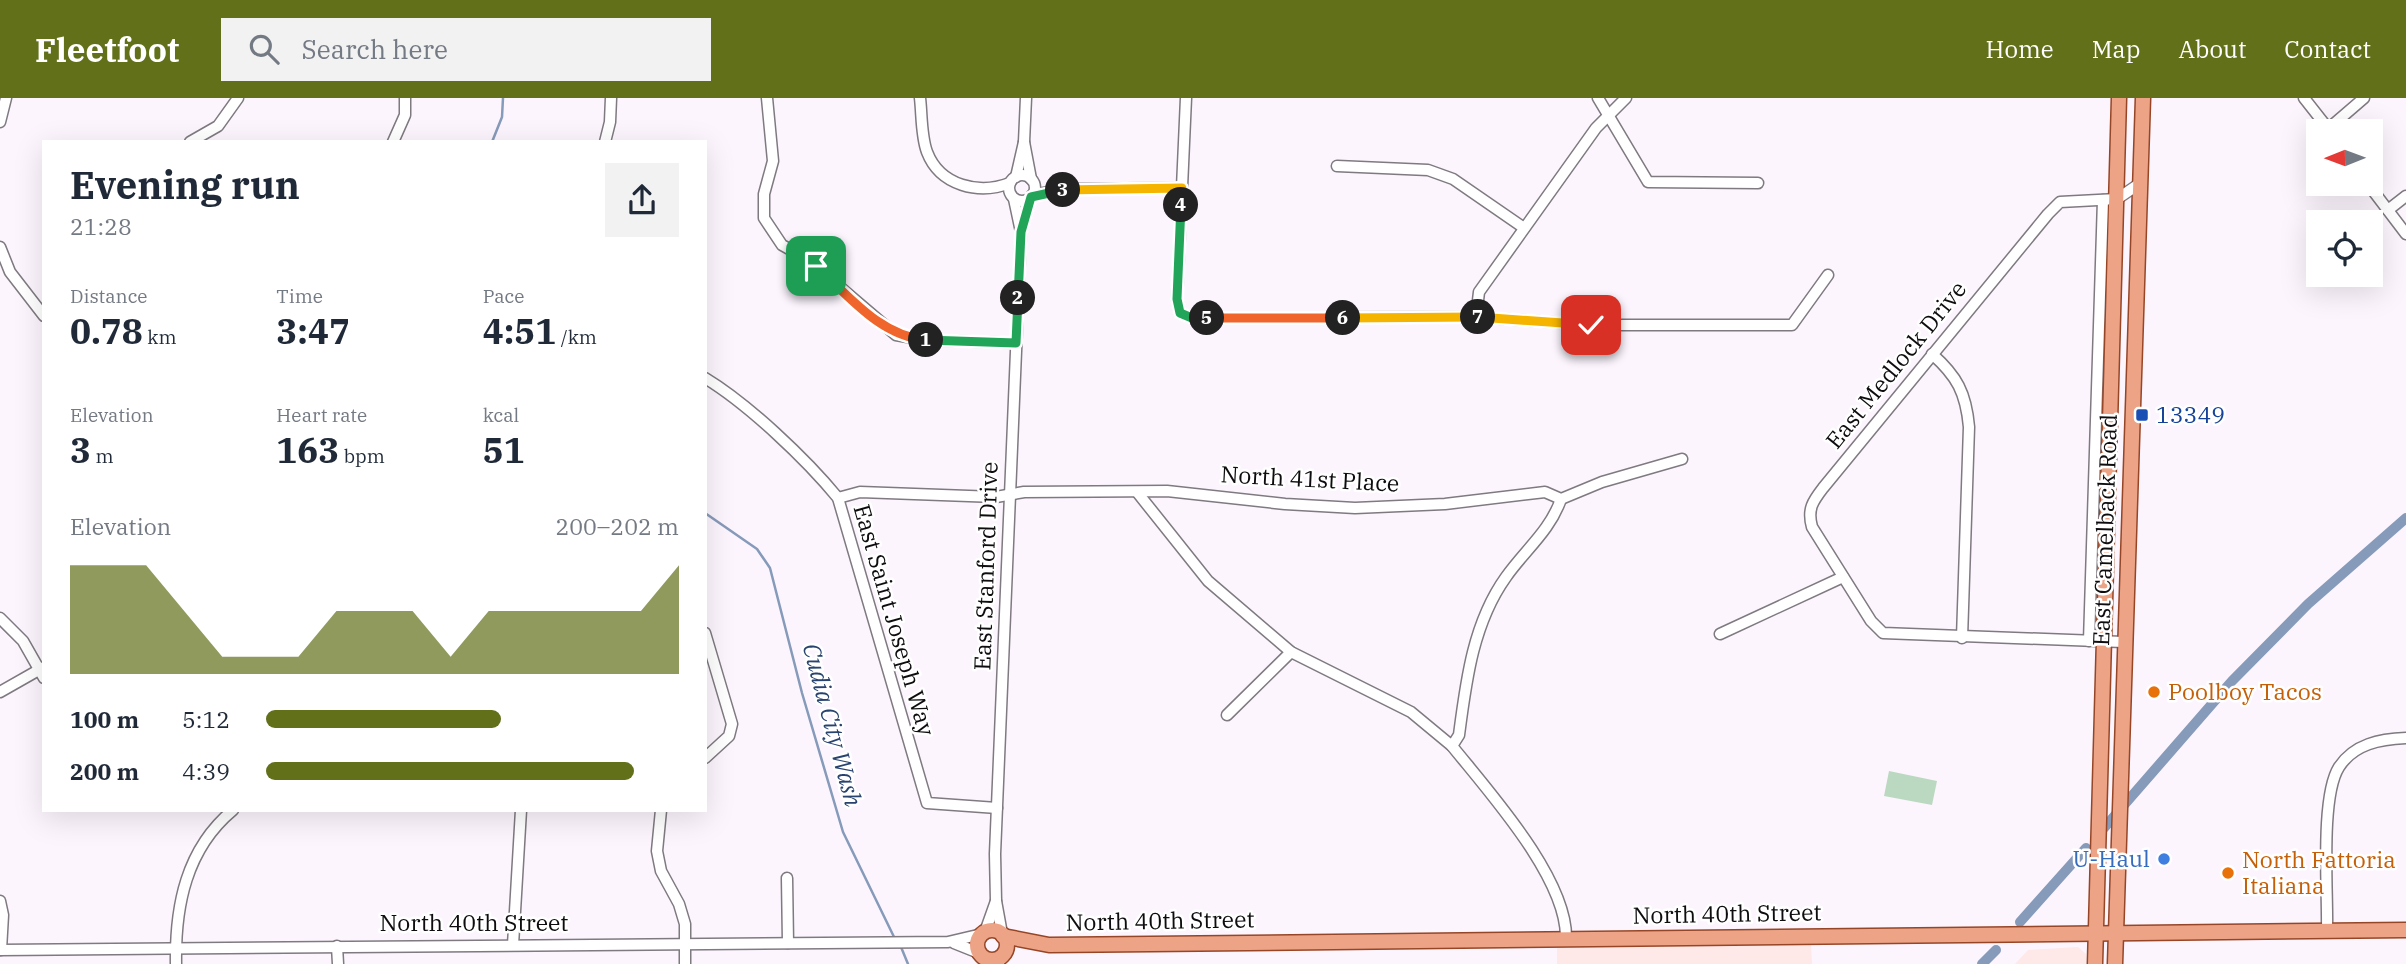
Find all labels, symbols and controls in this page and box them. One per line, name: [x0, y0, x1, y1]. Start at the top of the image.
search box: [221, 18, 711, 81]
text: Fleetfoot: [35, 28, 179, 71]
icon: search: [245, 30, 283, 68]
text: Search here: [301, 32, 448, 66]
text: Home: [1986, 33, 2054, 65]
text: Map: [2092, 33, 2140, 65]
text: About: [2178, 33, 2246, 65]
text: Contact: [2284, 33, 2371, 65]
north arrow: [2306, 119, 2384, 196]
map controls: [2306, 119, 2383, 287]
text: Evening run: [70, 160, 300, 209]
button: share: [605, 163, 679, 237]
pin: 3: [1046, 172, 1080, 208]
text: 3: [1057, 177, 1068, 201]
pin: 4: [1164, 188, 1198, 222]
text: 4: [1175, 192, 1186, 216]
button: locate: [2306, 210, 2383, 287]
text: 21:28: [70, 211, 132, 241]
pin: [786, 236, 846, 296]
icon: arrive: [797, 247, 835, 285]
street label: East Medlock Drive: [1818, 274, 1972, 454]
pin: 2: [1000, 280, 1036, 316]
text: Distance: [70, 284, 148, 308]
text: Time: [276, 284, 323, 308]
text: Pace: [483, 284, 524, 308]
text: 2: [1012, 285, 1023, 309]
pin: [1561, 295, 1621, 355]
pin: 5: [1190, 300, 1224, 336]
pin: 6: [1326, 300, 1360, 336]
pin: 7: [1460, 300, 1496, 334]
text: 7: [1472, 304, 1483, 328]
text: 5: [1201, 305, 1212, 329]
text: 6: [1337, 305, 1348, 329]
icon: check: [1572, 306, 1610, 344]
text: 0.78: [70, 308, 143, 354]
text: 3:47: [276, 308, 350, 354]
text: 4:51: [483, 308, 556, 354]
pin: 1: [908, 322, 944, 358]
text: km: [143, 325, 177, 349]
text: /km: [556, 325, 597, 349]
text: 1: [920, 327, 931, 351]
place label: 13349: [2156, 399, 2225, 429]
text: Elevation: [70, 403, 154, 427]
text: Heart rate: [276, 403, 367, 427]
text: kcal: [483, 403, 519, 427]
marker: 13349: [2134, 407, 2150, 423]
street label: East Camelback Road: [2085, 413, 2123, 647]
text: 3: [70, 427, 91, 473]
text: 163: [276, 427, 339, 473]
text: 51: [483, 427, 525, 473]
text: m: [91, 444, 114, 468]
text: bpm: [339, 444, 385, 468]
street label: North 41st Place: [1220, 458, 1400, 498]
street label: East Stanford Drive: [966, 461, 1004, 671]
street label: East Saint Joseph Way: [848, 501, 943, 740]
text: Elevation: [70, 511, 171, 541]
text: 200–202 m: [555, 511, 679, 541]
water label: Cudia City Wash: [796, 640, 870, 810]
place label: Poolboy Tacos: [2168, 676, 2322, 706]
marker: Poolboy Tacos: [2146, 684, 2162, 700]
text: 100 m: [70, 704, 139, 734]
text: 5:12: [182, 704, 230, 734]
text: 200 m: [70, 756, 139, 786]
text: 4:39: [182, 756, 230, 786]
place label: U-Haul: [2073, 843, 2150, 873]
place label: North Fattoria Italiana: [2242, 844, 2396, 900]
marker: U-Haul: [2156, 851, 2172, 867]
marker: North Fattoria Italiana: [2220, 865, 2236, 881]
street label: North 40th Street: [1632, 896, 1822, 930]
street label: North 40th Street: [1065, 903, 1255, 937]
street label: North 40th Street: [380, 907, 569, 937]

